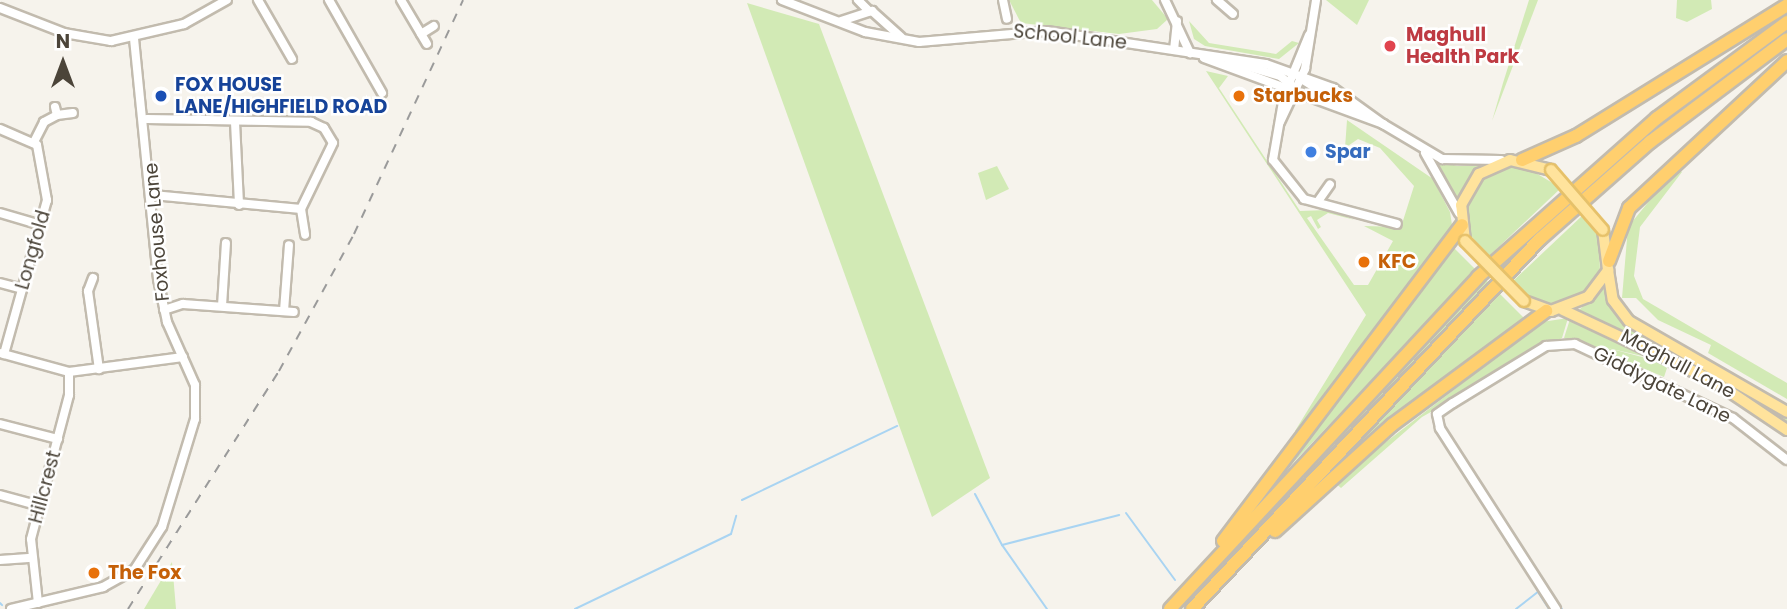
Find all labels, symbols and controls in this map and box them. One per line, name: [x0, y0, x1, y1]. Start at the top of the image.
street label: School Lane: [1012, 20, 1128, 54]
place label: Maghull Health Park: [1406, 24, 1519, 68]
north arrow: [28, 28, 98, 98]
text: N: [56, 28, 70, 55]
marker: Maghull Health Park: [1380, 36, 1400, 56]
place label: FOX HOUSE LANE/HIGHFIELD ROAD: [175, 74, 387, 118]
place label: Starbucks: [1253, 85, 1353, 107]
marker: FOX HOUSE LANE/HIGHFIELD ROAD: [153, 88, 169, 104]
marker: Starbucks: [1231, 88, 1247, 104]
place label: Spar: [1325, 141, 1371, 163]
marker: Spar: [1303, 144, 1319, 160]
street label: Foxhouse Lane: [140, 162, 174, 302]
street label: Longfold: [11, 208, 55, 292]
place label: KFC: [1378, 251, 1416, 273]
marker: KFC: [1356, 254, 1372, 270]
street label: Maghull Lane: [1617, 324, 1739, 404]
street label: Giddygate Lane: [1589, 342, 1735, 428]
street label: Hillcrest: [24, 448, 66, 526]
place label: The Fox: [108, 562, 181, 584]
marker: The Fox: [86, 565, 102, 581]

